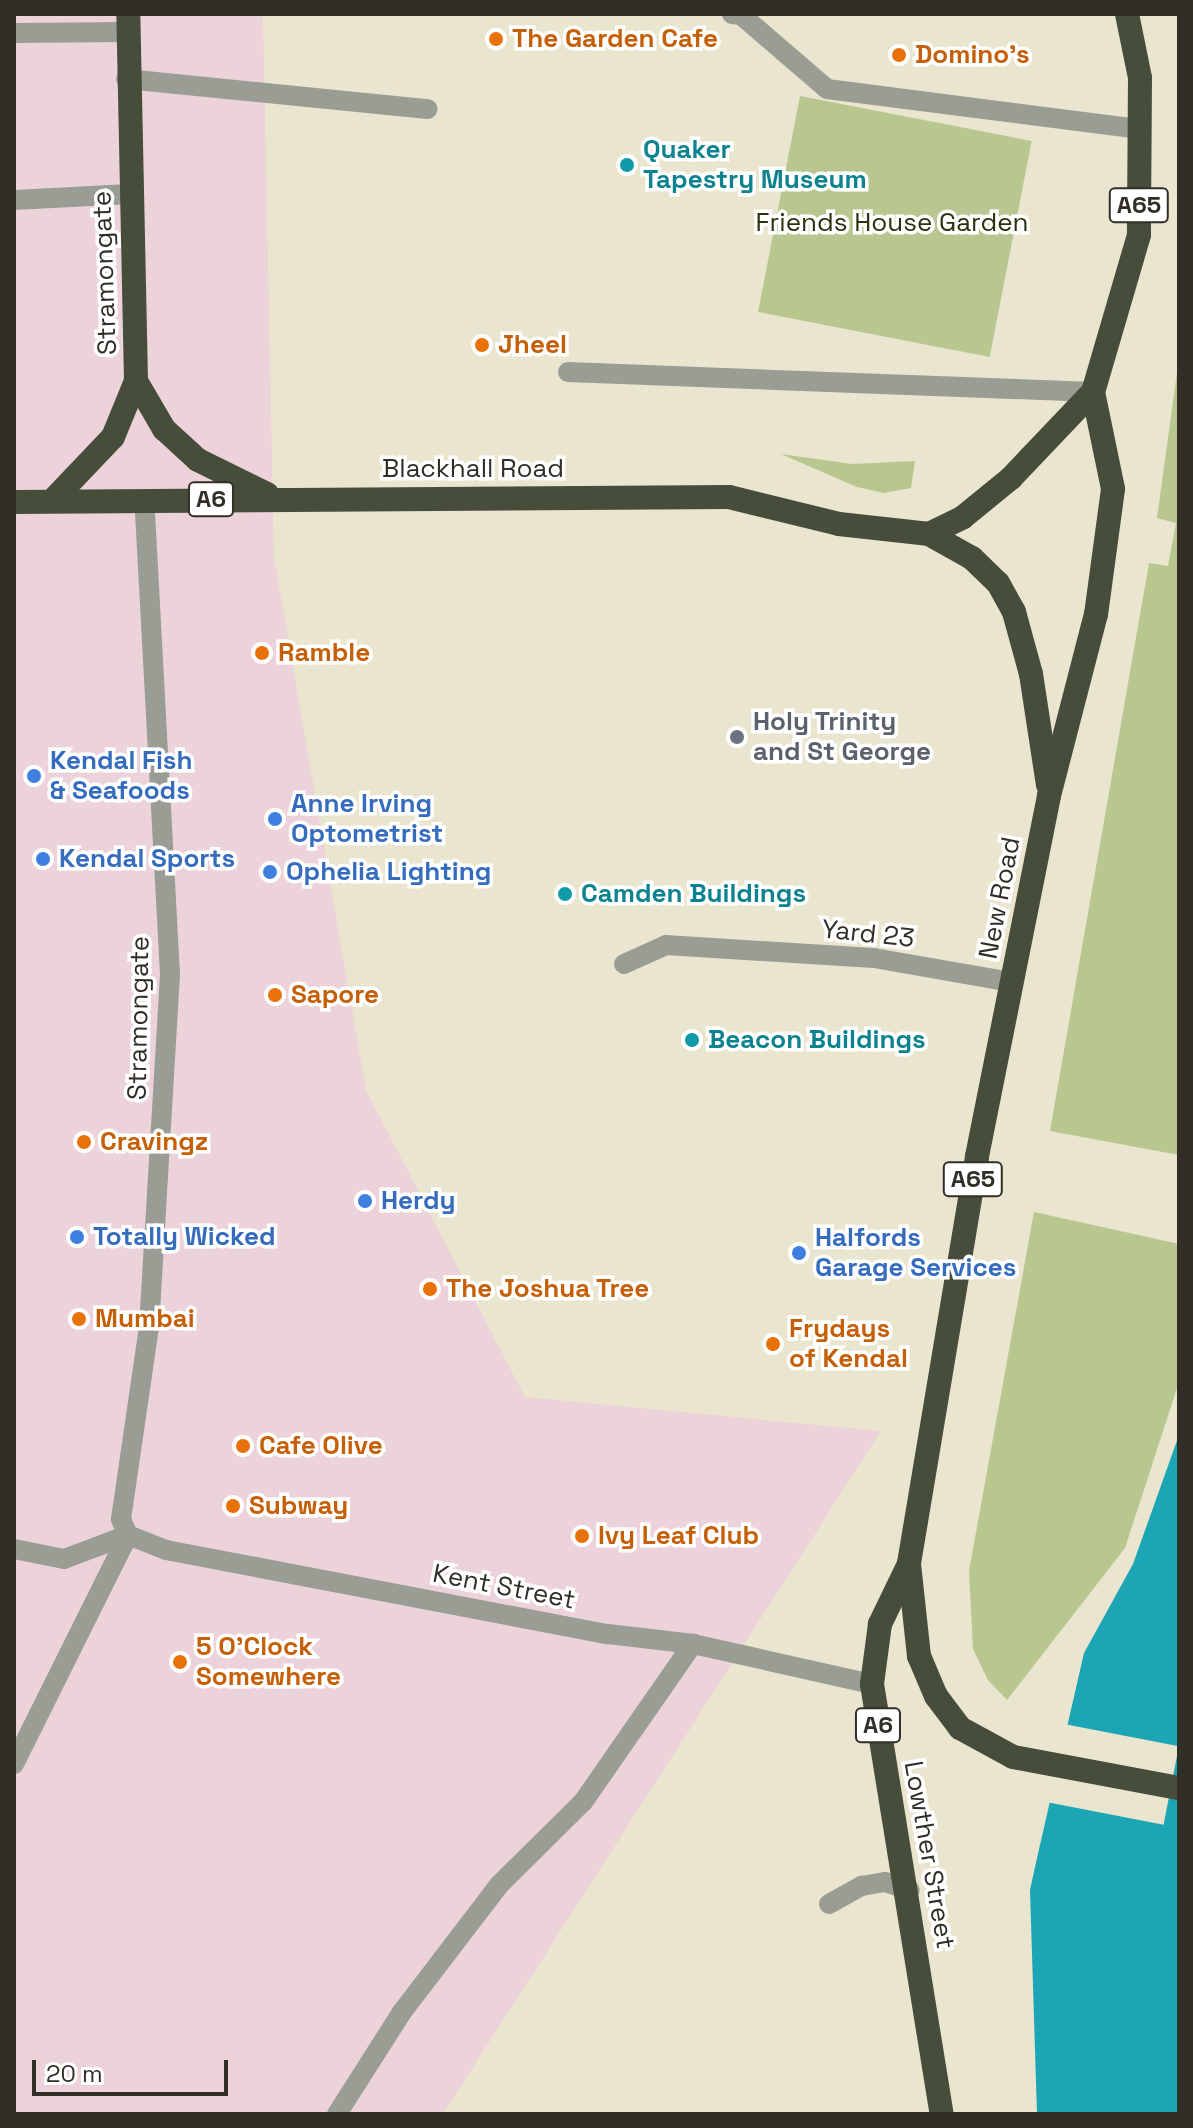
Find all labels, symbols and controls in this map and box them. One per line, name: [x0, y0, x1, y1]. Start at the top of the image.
place label: The Garden Cafe: [512, 23, 718, 55]
marker: The Garden Cafe: [487, 30, 505, 48]
place label: Domino's: [915, 39, 1030, 71]
marker: Domino's: [890, 46, 908, 64]
place label: Quaker Tapestry Museum: [643, 134, 867, 196]
marker: Quaker Tapestry Museum: [618, 156, 636, 174]
road number: A65: [1107, 185, 1171, 225]
street label: Stramongate: [87, 190, 123, 356]
park label: Friends House Garden: [756, 207, 1028, 239]
place label: Jheel: [498, 329, 567, 361]
marker: Jheel: [473, 336, 491, 354]
street label: Blackhall Road: [382, 453, 564, 485]
road number: A6: [187, 479, 235, 519]
place label: Ramble: [278, 637, 370, 669]
marker: Ramble: [253, 644, 271, 662]
place label: Holy Trinity and St George: [753, 706, 931, 768]
marker: Holy Trinity and St George: [728, 728, 746, 746]
place label: Kendal Fish & Seafoods: [50, 745, 193, 806]
marker: Kendal Fish & Seafoods: [25, 767, 43, 785]
place label: Anne Irving Optometrist: [291, 788, 443, 850]
marker: Anne Irving Optometrist: [266, 810, 284, 828]
street label: New Road: [973, 834, 1027, 962]
place label: Kendal Sports: [59, 843, 235, 875]
marker: Kendal Sports: [34, 850, 52, 868]
place label: Ophelia Lighting: [286, 856, 491, 888]
marker: Ophelia Lighting: [261, 863, 279, 881]
place label: Camden Buildings: [581, 878, 806, 910]
marker: Camden Buildings: [556, 885, 574, 903]
street label: Yard 23: [820, 914, 916, 954]
street label: Stramongate: [122, 936, 156, 1100]
place label: Sapore: [291, 979, 379, 1011]
marker: Sapore: [266, 986, 284, 1004]
place label: Beacon Buildings: [708, 1024, 926, 1056]
marker: Beacon Buildings: [683, 1031, 701, 1049]
place label: Cravingz: [100, 1126, 208, 1158]
marker: Cravingz: [75, 1133, 93, 1151]
road number: A65: [941, 1159, 1005, 1199]
place label: Herdy: [381, 1185, 455, 1217]
marker: Herdy: [356, 1192, 374, 1210]
place label: Totally Wicked: [93, 1221, 276, 1253]
place label: Halfords Garage Services: [815, 1222, 1016, 1284]
marker: Totally Wicked: [68, 1228, 86, 1246]
marker: Halfords Garage Services: [790, 1244, 808, 1262]
place label: The Joshua Tree: [446, 1273, 650, 1305]
marker: The Joshua Tree: [421, 1280, 439, 1298]
place label: Mumbai: [95, 1303, 195, 1335]
marker: Mumbai: [70, 1310, 88, 1328]
place label: Frydays of Kendal: [789, 1313, 908, 1374]
marker: Frydays of Kendal: [764, 1335, 782, 1353]
place label: Cafe Olive: [259, 1430, 383, 1462]
marker: Cafe Olive: [234, 1437, 252, 1455]
place label: Subway: [249, 1490, 348, 1522]
marker: Subway: [224, 1497, 242, 1515]
place label: Ivy Leaf Club: [598, 1520, 759, 1552]
marker: Ivy Leaf Club: [573, 1527, 591, 1545]
street label: Kent Street: [430, 1558, 578, 1616]
place label: 5 O'Clock Somewhere: [196, 1631, 341, 1692]
marker: 5 O'Clock Somewhere: [171, 1653, 189, 1671]
road number: A6: [854, 1705, 902, 1745]
street label: Lowther Street: [897, 1759, 961, 1951]
scale bar: [36, 2044, 232, 2094]
text: 20 m: [46, 2058, 103, 2089]

